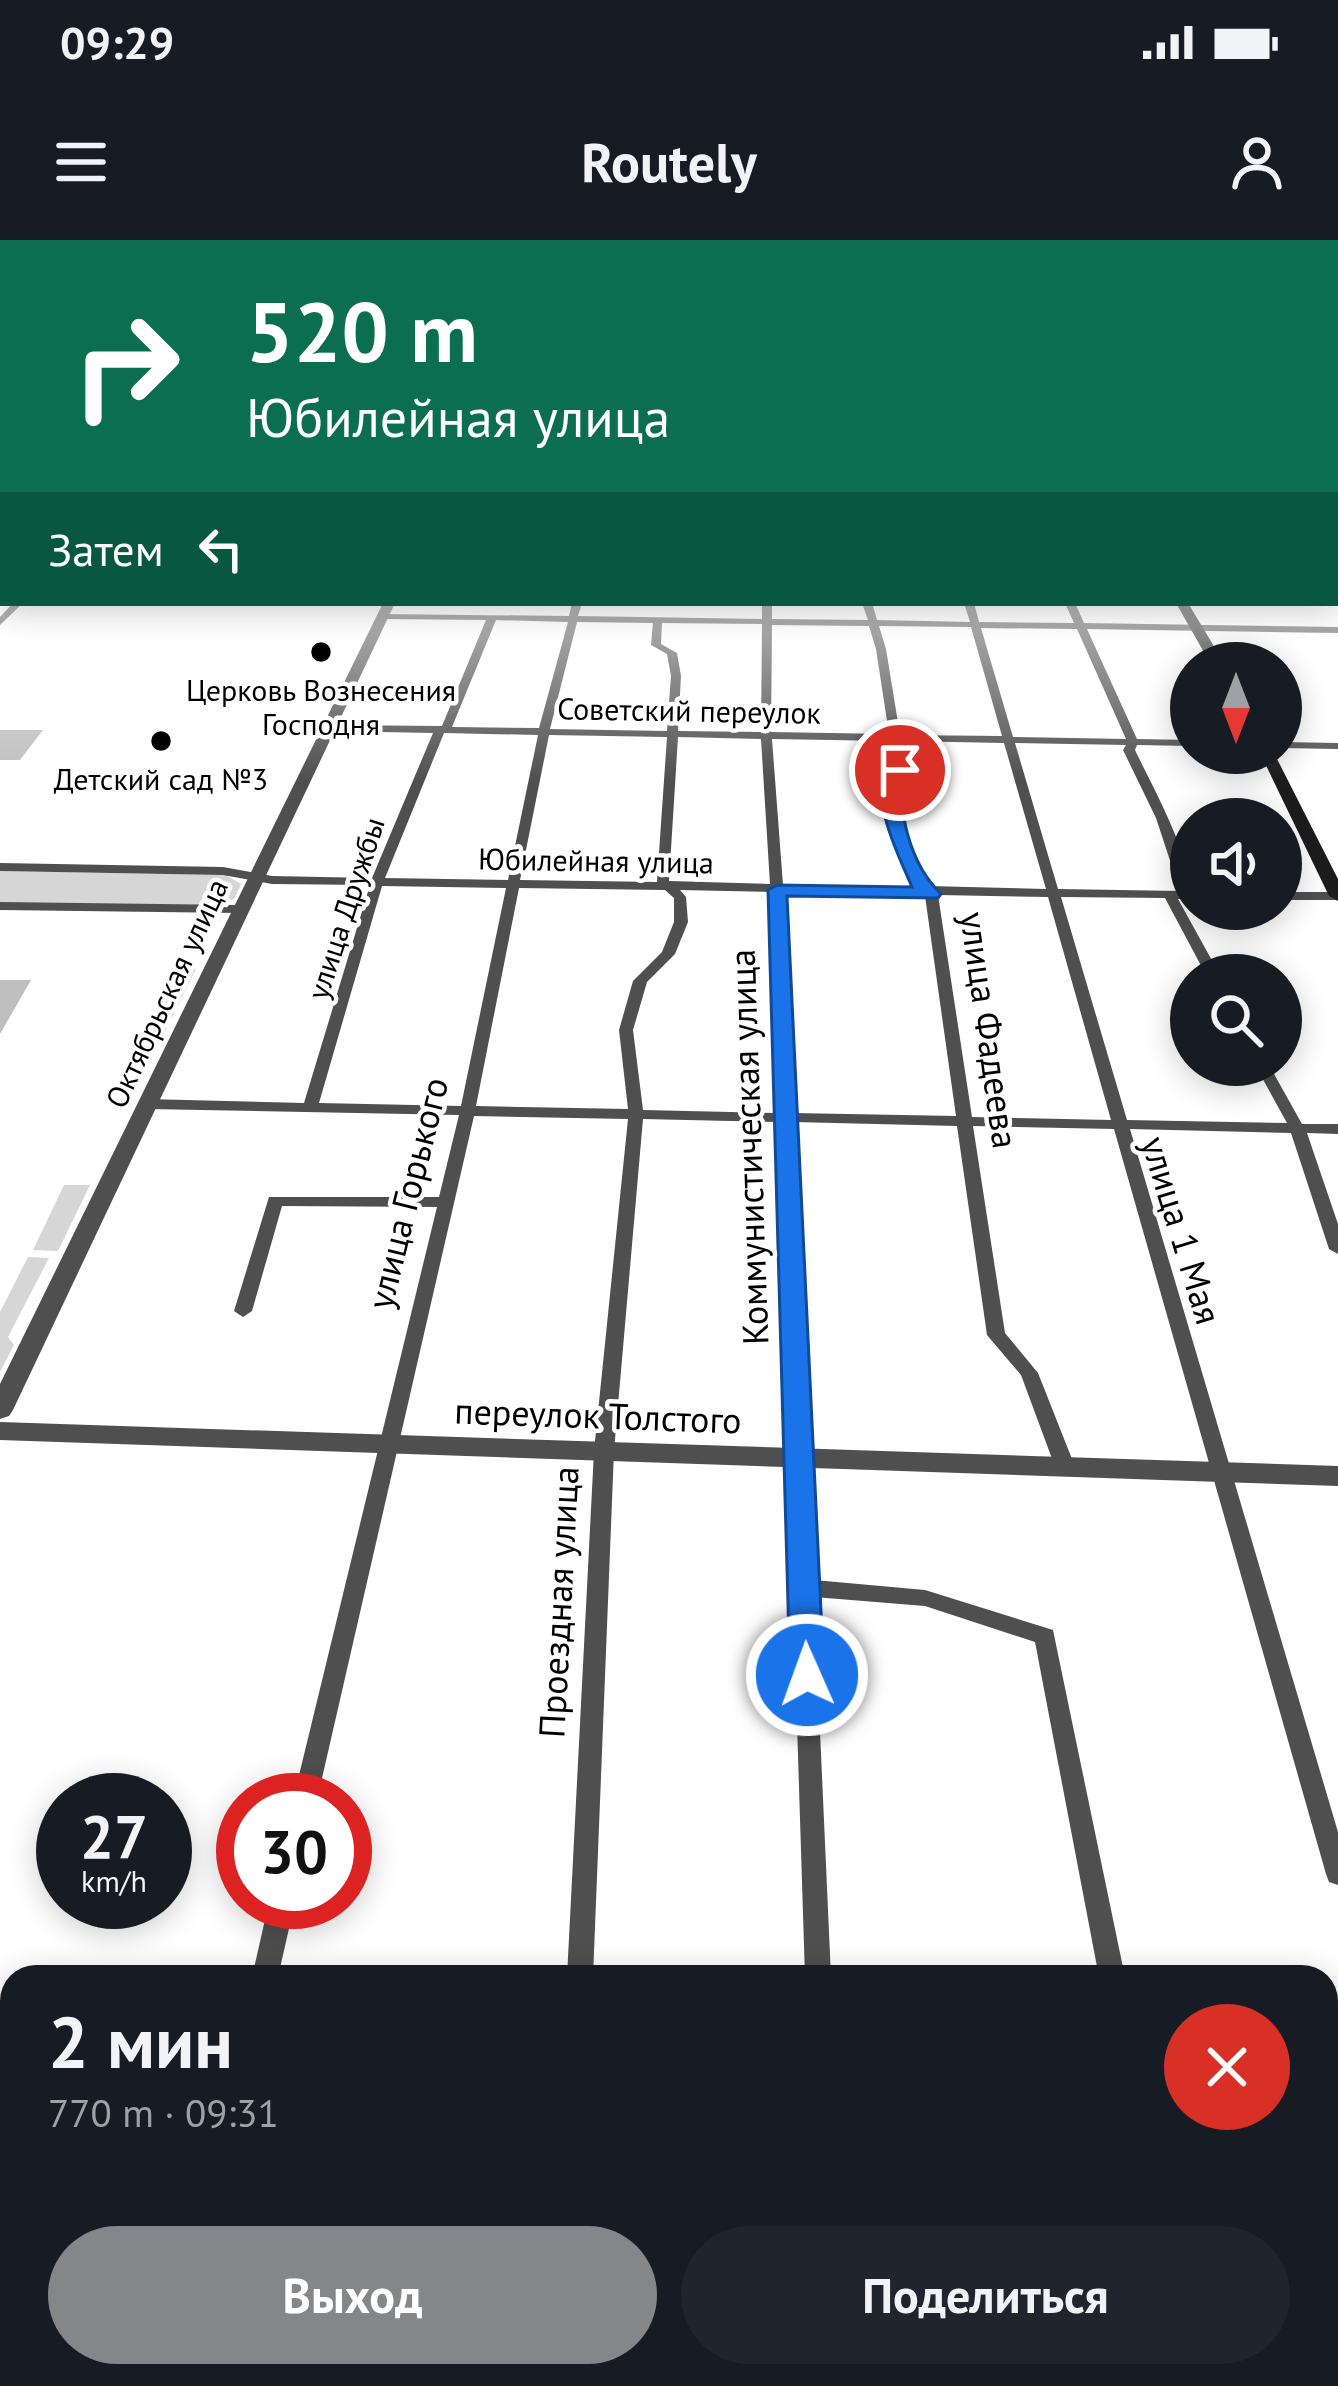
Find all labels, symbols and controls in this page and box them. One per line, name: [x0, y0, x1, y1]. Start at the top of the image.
text: 09:29: [60, 13, 174, 71]
text: Routely: [581, 127, 757, 197]
icon: menu: [48, 129, 114, 195]
icon: person: [1224, 129, 1290, 195]
text: 520 m: [246, 276, 478, 385]
icon: right: [48, 288, 204, 444]
text: Юбилейная улица: [246, 382, 670, 452]
icon: left: [188, 516, 254, 582]
text: Затем: [48, 520, 164, 578]
marker: Церковь Вознесения Господня: [308, 639, 334, 665]
north arrow: [1170, 642, 1302, 774]
map controls: [1170, 642, 1302, 1086]
place label: Церковь Вознесения Господня: [186, 670, 456, 743]
street label: Советский переулок: [557, 688, 822, 732]
pin: [849, 719, 951, 821]
marker: Детский сад №3: [148, 728, 174, 754]
icon: arrive: [867, 737, 933, 803]
place label: Детский сад №3: [54, 759, 268, 798]
button: sound: [1170, 798, 1302, 930]
street label: улица Дружбы: [297, 812, 393, 1004]
street label: Юбилейная улица: [478, 838, 714, 882]
street label: Октябрьская улица: [96, 872, 236, 1114]
street label: улица Фадеева: [950, 909, 1030, 1151]
street label: Коммунистическая улица: [718, 948, 778, 1346]
button: search: [1170, 954, 1302, 1086]
street label: улица Горького: [356, 1072, 458, 1314]
street label: улица 1 Мая: [1131, 1130, 1233, 1330]
street label: переулок Толстого: [454, 1386, 742, 1444]
street label: Проездная улица: [527, 1465, 589, 1739]
position arrow: [744, 1612, 870, 1738]
speed limit sign: 30: [216, 1773, 372, 1929]
text: 27: [80, 1797, 148, 1875]
text: km/h: [81, 1861, 147, 1900]
text: 2 мин: [48, 1995, 233, 2088]
button: close: [1164, 2004, 1290, 2130]
text: 770 m · 09:31: [48, 2087, 279, 2138]
button: Выход: [48, 2226, 657, 2364]
button: Поделиться: [681, 2226, 1290, 2364]

